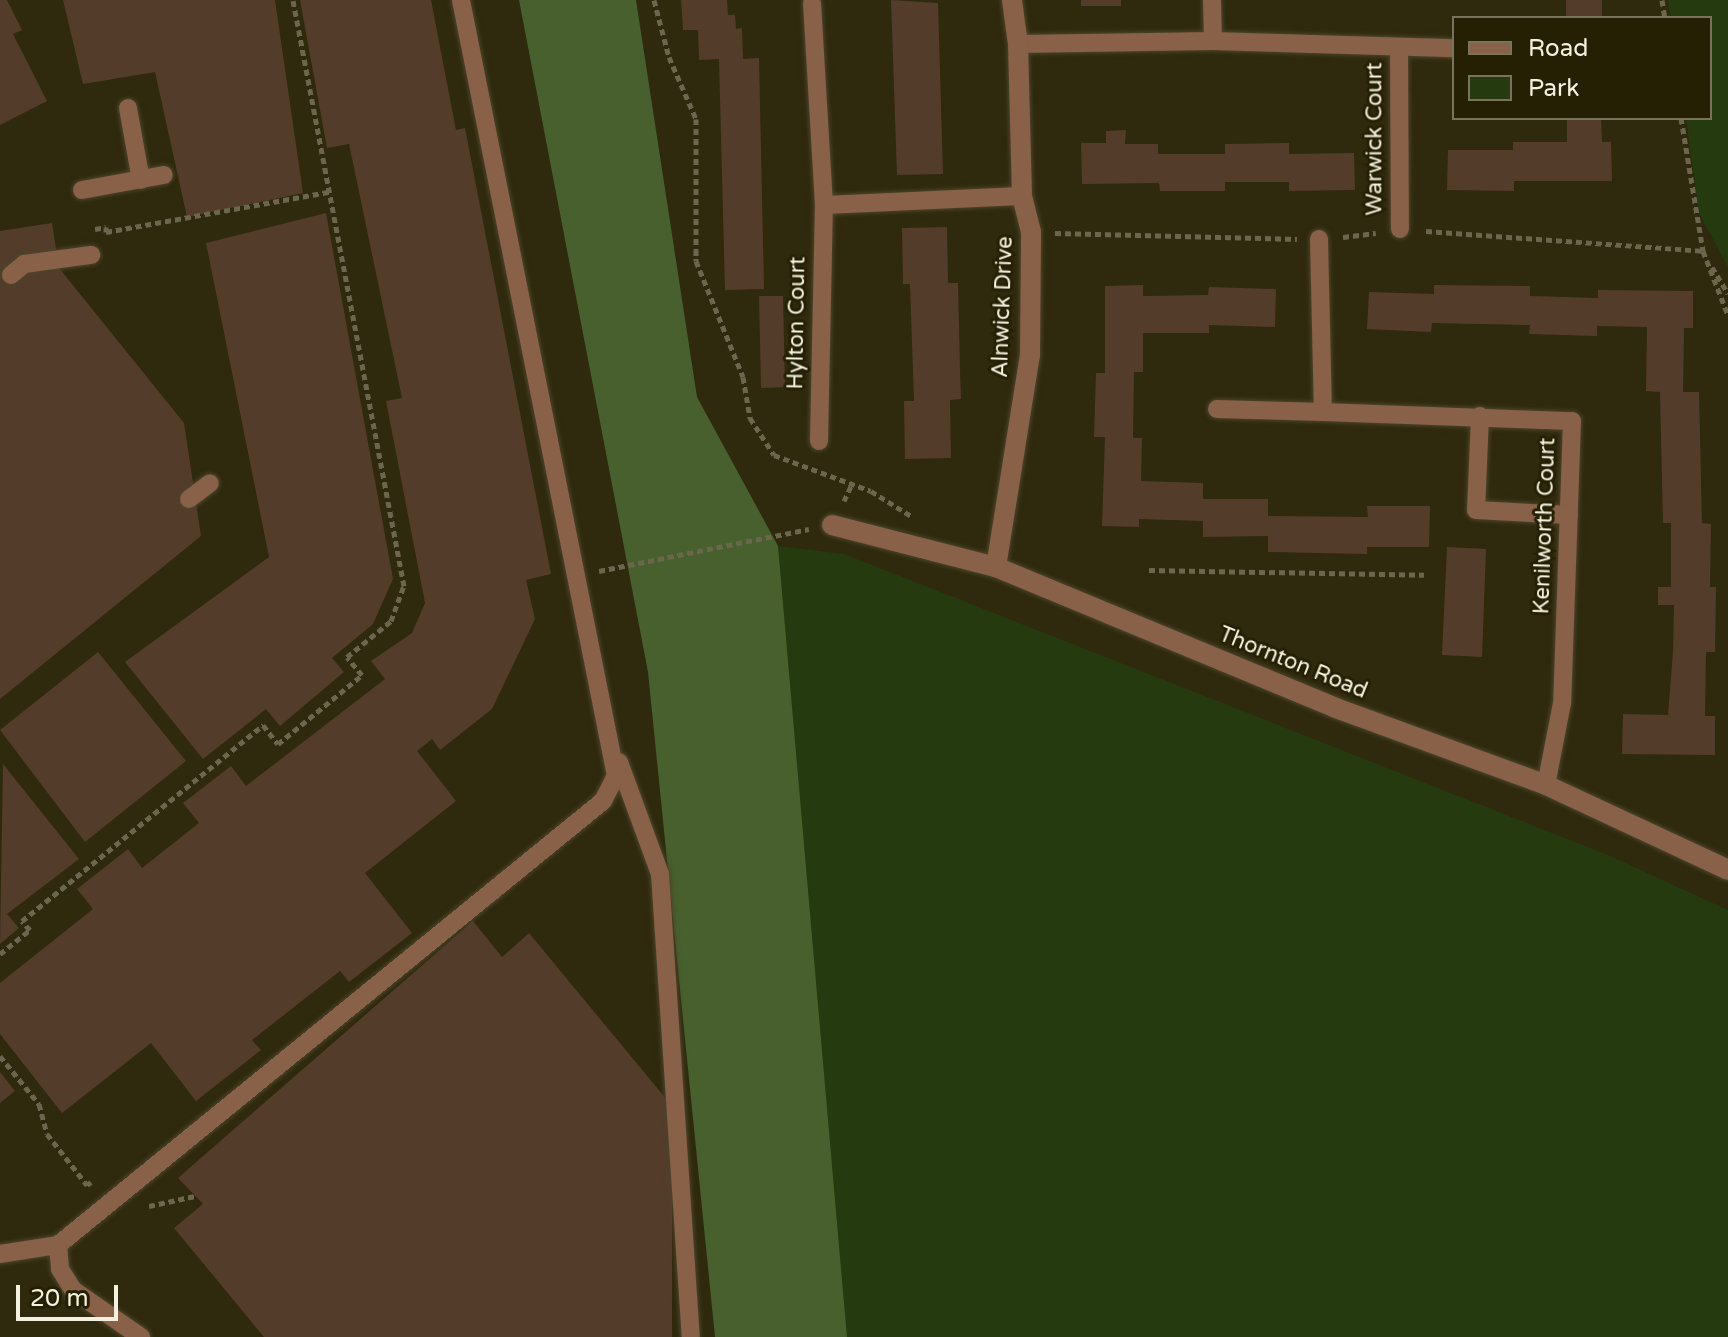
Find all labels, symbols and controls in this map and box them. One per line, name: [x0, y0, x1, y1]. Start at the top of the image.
legend: [1452, 16, 1712, 120]
text: Road: [1528, 34, 1588, 63]
street label: Warwick Court: [1362, 62, 1388, 216]
text: Park: [1528, 74, 1579, 103]
street label: Alnwick Drive: [987, 236, 1019, 378]
street label: Hylton Court: [783, 256, 811, 390]
street label: Kenilworth Court: [1529, 437, 1561, 615]
street label: Thornton Road: [1215, 621, 1371, 705]
scale bar: [20, 1269, 122, 1319]
text: 20 m: [30, 1284, 88, 1313]

